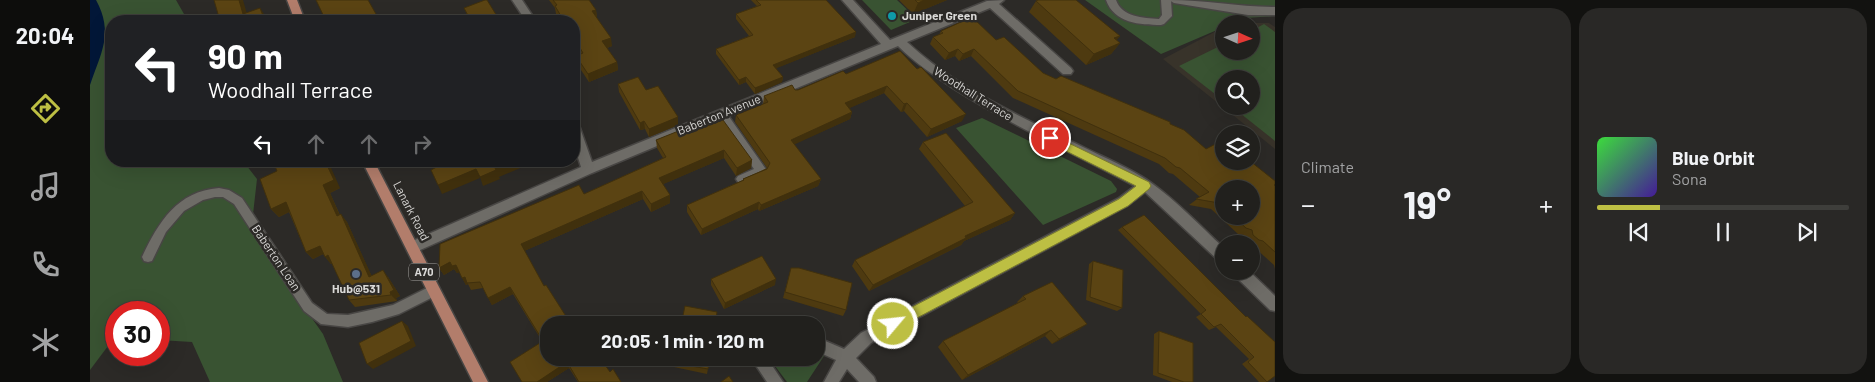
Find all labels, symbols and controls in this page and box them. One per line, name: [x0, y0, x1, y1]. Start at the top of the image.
place label: Juniper Green: [902, 8, 977, 22]
marker: Juniper Green: [886, 10, 898, 22]
north arrow: [1215, 15, 1260, 60]
map controls: [1215, 15, 1260, 280]
text: 20:04: [16, 22, 74, 48]
text: 90 m: [208, 34, 283, 76]
icon: left: [125, 35, 190, 100]
street label: Woodhall Terrace: [932, 63, 1015, 123]
button: search: [1215, 70, 1260, 115]
text: Woodhall Terrace: [208, 76, 373, 102]
icon: directions: [28, 91, 63, 126]
street label: Baberton Avenue: [675, 91, 762, 137]
pin: [1029, 117, 1071, 159]
icon: arrive: [1036, 124, 1064, 152]
button: layers: [1215, 125, 1260, 170]
icon: left: [249, 130, 277, 158]
icon: ahead: [302, 130, 330, 158]
icon: ahead: [355, 130, 383, 158]
icon: right: [408, 130, 436, 158]
text: Blue Orbit: [1672, 146, 1755, 169]
text: Climate: [1301, 157, 1354, 176]
icon: music: [28, 169, 63, 204]
text: Sona: [1672, 169, 1707, 188]
street label: Lanark Road: [391, 178, 433, 243]
button: +: [1215, 180, 1260, 225]
text: 19°: [1403, 181, 1451, 227]
text: −: [1301, 187, 1315, 221]
text: +: [1539, 187, 1553, 221]
icon: previous: [1625, 218, 1653, 246]
icon: pause: [1709, 218, 1737, 246]
icon: next: [1793, 218, 1821, 246]
street label: Baberton Loan: [250, 222, 304, 293]
button: −: [1215, 235, 1260, 280]
icon: phone: [28, 247, 63, 282]
road number: A70: [409, 264, 439, 280]
marker: Hub@531: [350, 268, 362, 280]
place label: Hub@531: [332, 281, 380, 295]
position arrow: [866, 297, 918, 349]
speed limit sign: 30: [105, 301, 170, 366]
icon: climate: [28, 325, 63, 360]
text: 20:05 · 1 min · 120 m: [601, 329, 764, 352]

